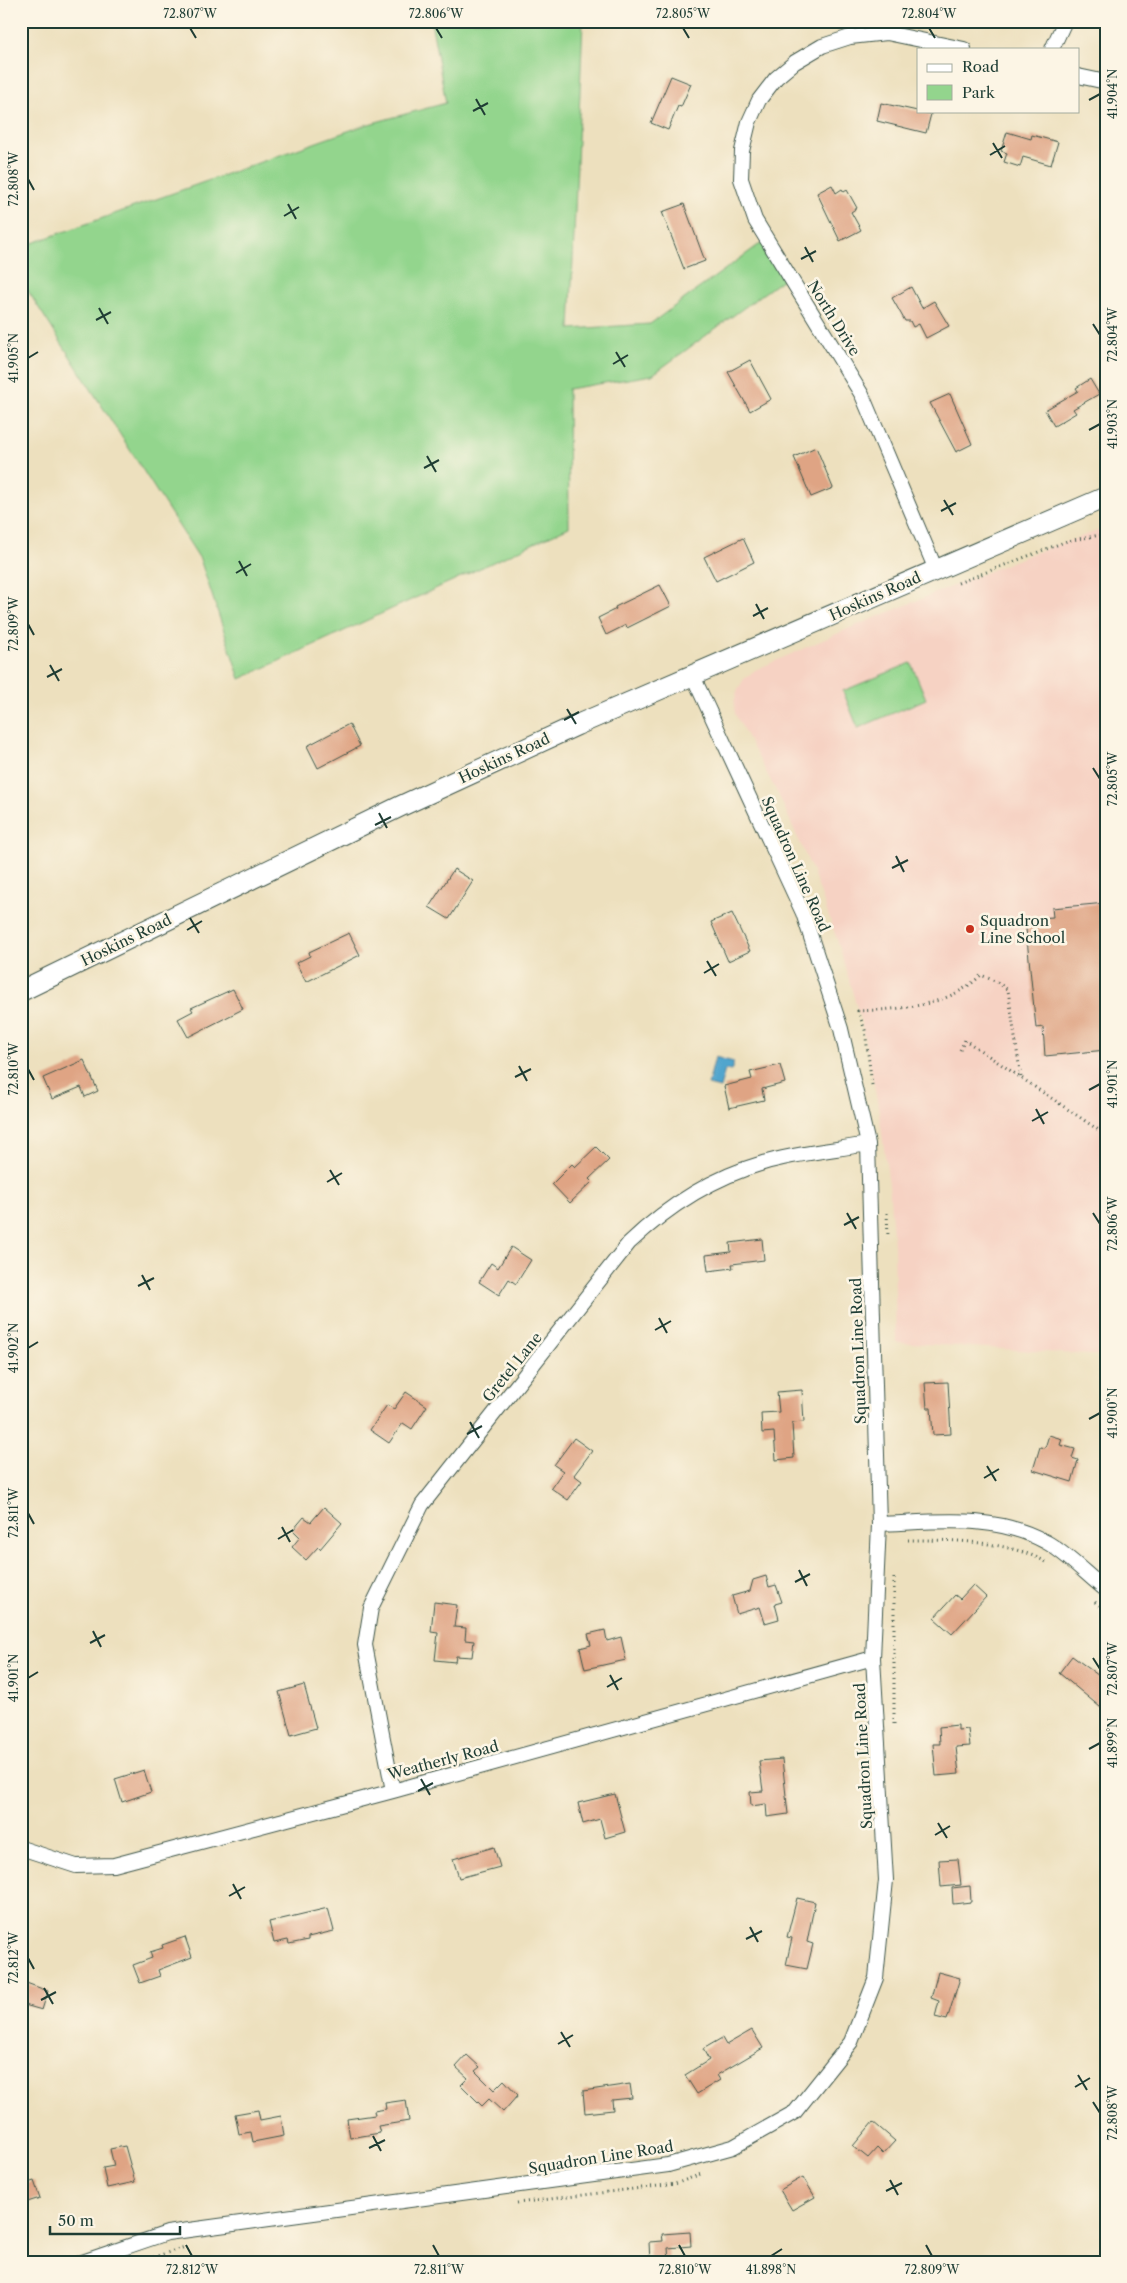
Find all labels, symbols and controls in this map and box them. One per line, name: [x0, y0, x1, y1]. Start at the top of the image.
text: 72.807°W: [163, 6, 218, 21]
text: 72.806°W: [409, 6, 464, 21]
text: 72.805°W: [656, 6, 711, 21]
text: 72.804°W: [902, 6, 957, 21]
legend: [917, 48, 1080, 112]
text: Road: [962, 57, 999, 76]
text: 41.904°N: [1105, 69, 1120, 119]
text: Park: [962, 83, 996, 102]
text: 72.808°W: [6, 151, 21, 206]
street label: North Drive: [803, 277, 865, 359]
text: 72.804°W: [1105, 307, 1120, 362]
text: 41.905°N: [6, 333, 21, 383]
text: 41.903°N: [1105, 399, 1120, 449]
street label: Hoskins Road: [826, 567, 924, 625]
text: 72.809°W: [6, 596, 21, 651]
street label: Hoskins Road: [455, 729, 553, 787]
text: 72.805°W: [1105, 751, 1120, 806]
street label: Squadron Line Road: [758, 793, 834, 935]
street label: Hoskins Road: [78, 910, 174, 970]
place label: Squadron Line School: [980, 911, 1066, 947]
marker: Squadron Line School: [964, 923, 976, 935]
text: 72.810°W: [6, 1042, 21, 1095]
text: 41.901°N: [1105, 1060, 1120, 1108]
text: 72.806°W: [1105, 1196, 1120, 1251]
street label: Squadron Line Road: [846, 1278, 870, 1424]
text: 41.902°N: [6, 1323, 21, 1373]
street label: Gretel Lane: [478, 1328, 546, 1406]
text: 41.900°N: [1105, 1387, 1120, 1438]
text: 72.811°W: [6, 1487, 21, 1538]
text: 72.807°W: [1105, 1641, 1120, 1696]
text: 41.901°N: [6, 1654, 21, 1702]
street label: Squadron Line Road: [850, 1682, 876, 1830]
text: 41.899°N: [1105, 1718, 1120, 1768]
street label: Weatherly Road: [384, 1736, 501, 1784]
text: 72.812°W: [6, 1931, 21, 1984]
text: 72.808°W: [1105, 2085, 1120, 2140]
street label: Squadron Line Road: [527, 2136, 675, 2178]
scale bar: [50, 2203, 180, 2235]
text: 50 m: [58, 2211, 94, 2230]
text: 72.812°W: [166, 2262, 219, 2277]
text: 72.811°W: [414, 2262, 465, 2277]
text: 72.810°W: [659, 2262, 712, 2277]
text: 41.898°N: [746, 2262, 796, 2277]
text: 72.809°W: [905, 2262, 960, 2277]

